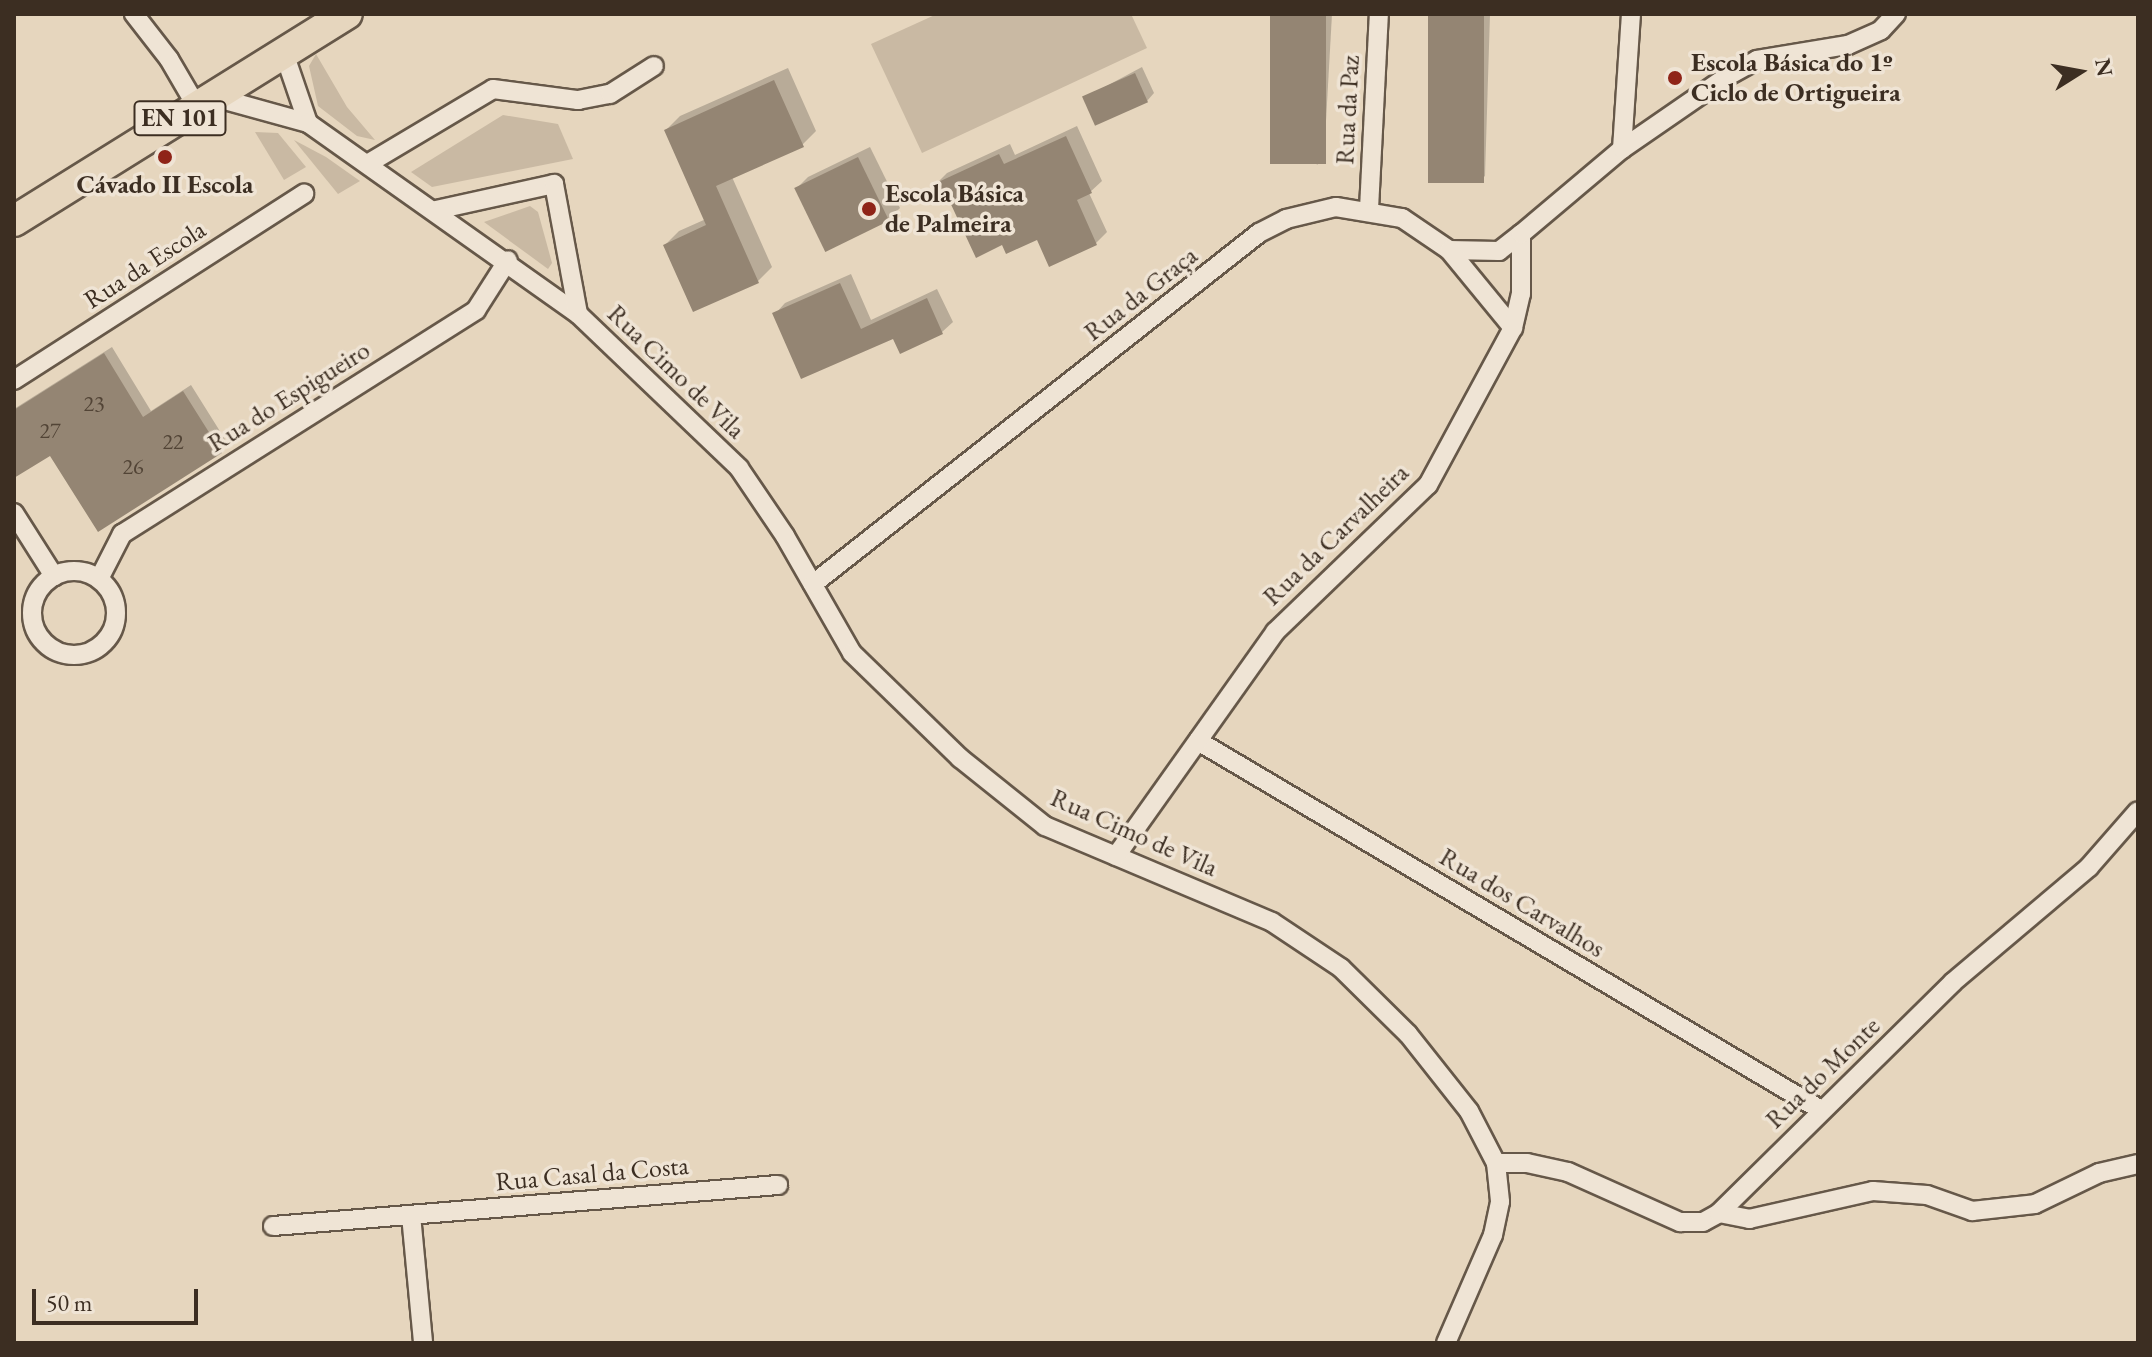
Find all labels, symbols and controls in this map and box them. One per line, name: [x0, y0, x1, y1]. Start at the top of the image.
north arrow: [2040, 32, 2120, 112]
place label: Escola Básica do 1º Ciclo de Ortigueira: [1691, 47, 1901, 108]
street label: Rua da Paz: [1330, 55, 1366, 165]
text: N: [2088, 56, 2120, 79]
marker: Escola Básica do 1º Ciclo de Ortigueira: [1666, 69, 1684, 87]
road number: EN 101: [132, 98, 228, 138]
marker: Cávado II Escola: [156, 148, 174, 166]
place label: Cávado II Escola: [77, 169, 253, 201]
place label: Escola Básica de Palmeira: [885, 178, 1024, 240]
marker: Escola Básica de Palmeira: [860, 200, 878, 218]
street label: Rua da Escola: [78, 214, 212, 316]
street label: Rua da Graça: [1078, 240, 1204, 348]
street label: Rua Cimo de Vila: [601, 298, 751, 446]
street label: Rua do Espigueiro: [202, 335, 376, 459]
house number: 23: [83, 391, 105, 417]
house number: 27: [39, 418, 61, 444]
house number: 22: [162, 429, 184, 455]
house number: 26: [122, 454, 144, 480]
street label: Rua da Carvalheira: [1257, 458, 1415, 612]
street label: Rua Cimo de Vila: [1046, 782, 1222, 884]
street label: Rua dos Carvalhos: [1434, 841, 1610, 965]
street label: Rua do Monte: [1759, 1011, 1887, 1135]
street label: Rua Casal da Costa: [494, 1150, 690, 1198]
scale bar: [36, 1273, 202, 1323]
text: 50 m: [46, 1287, 93, 1318]

